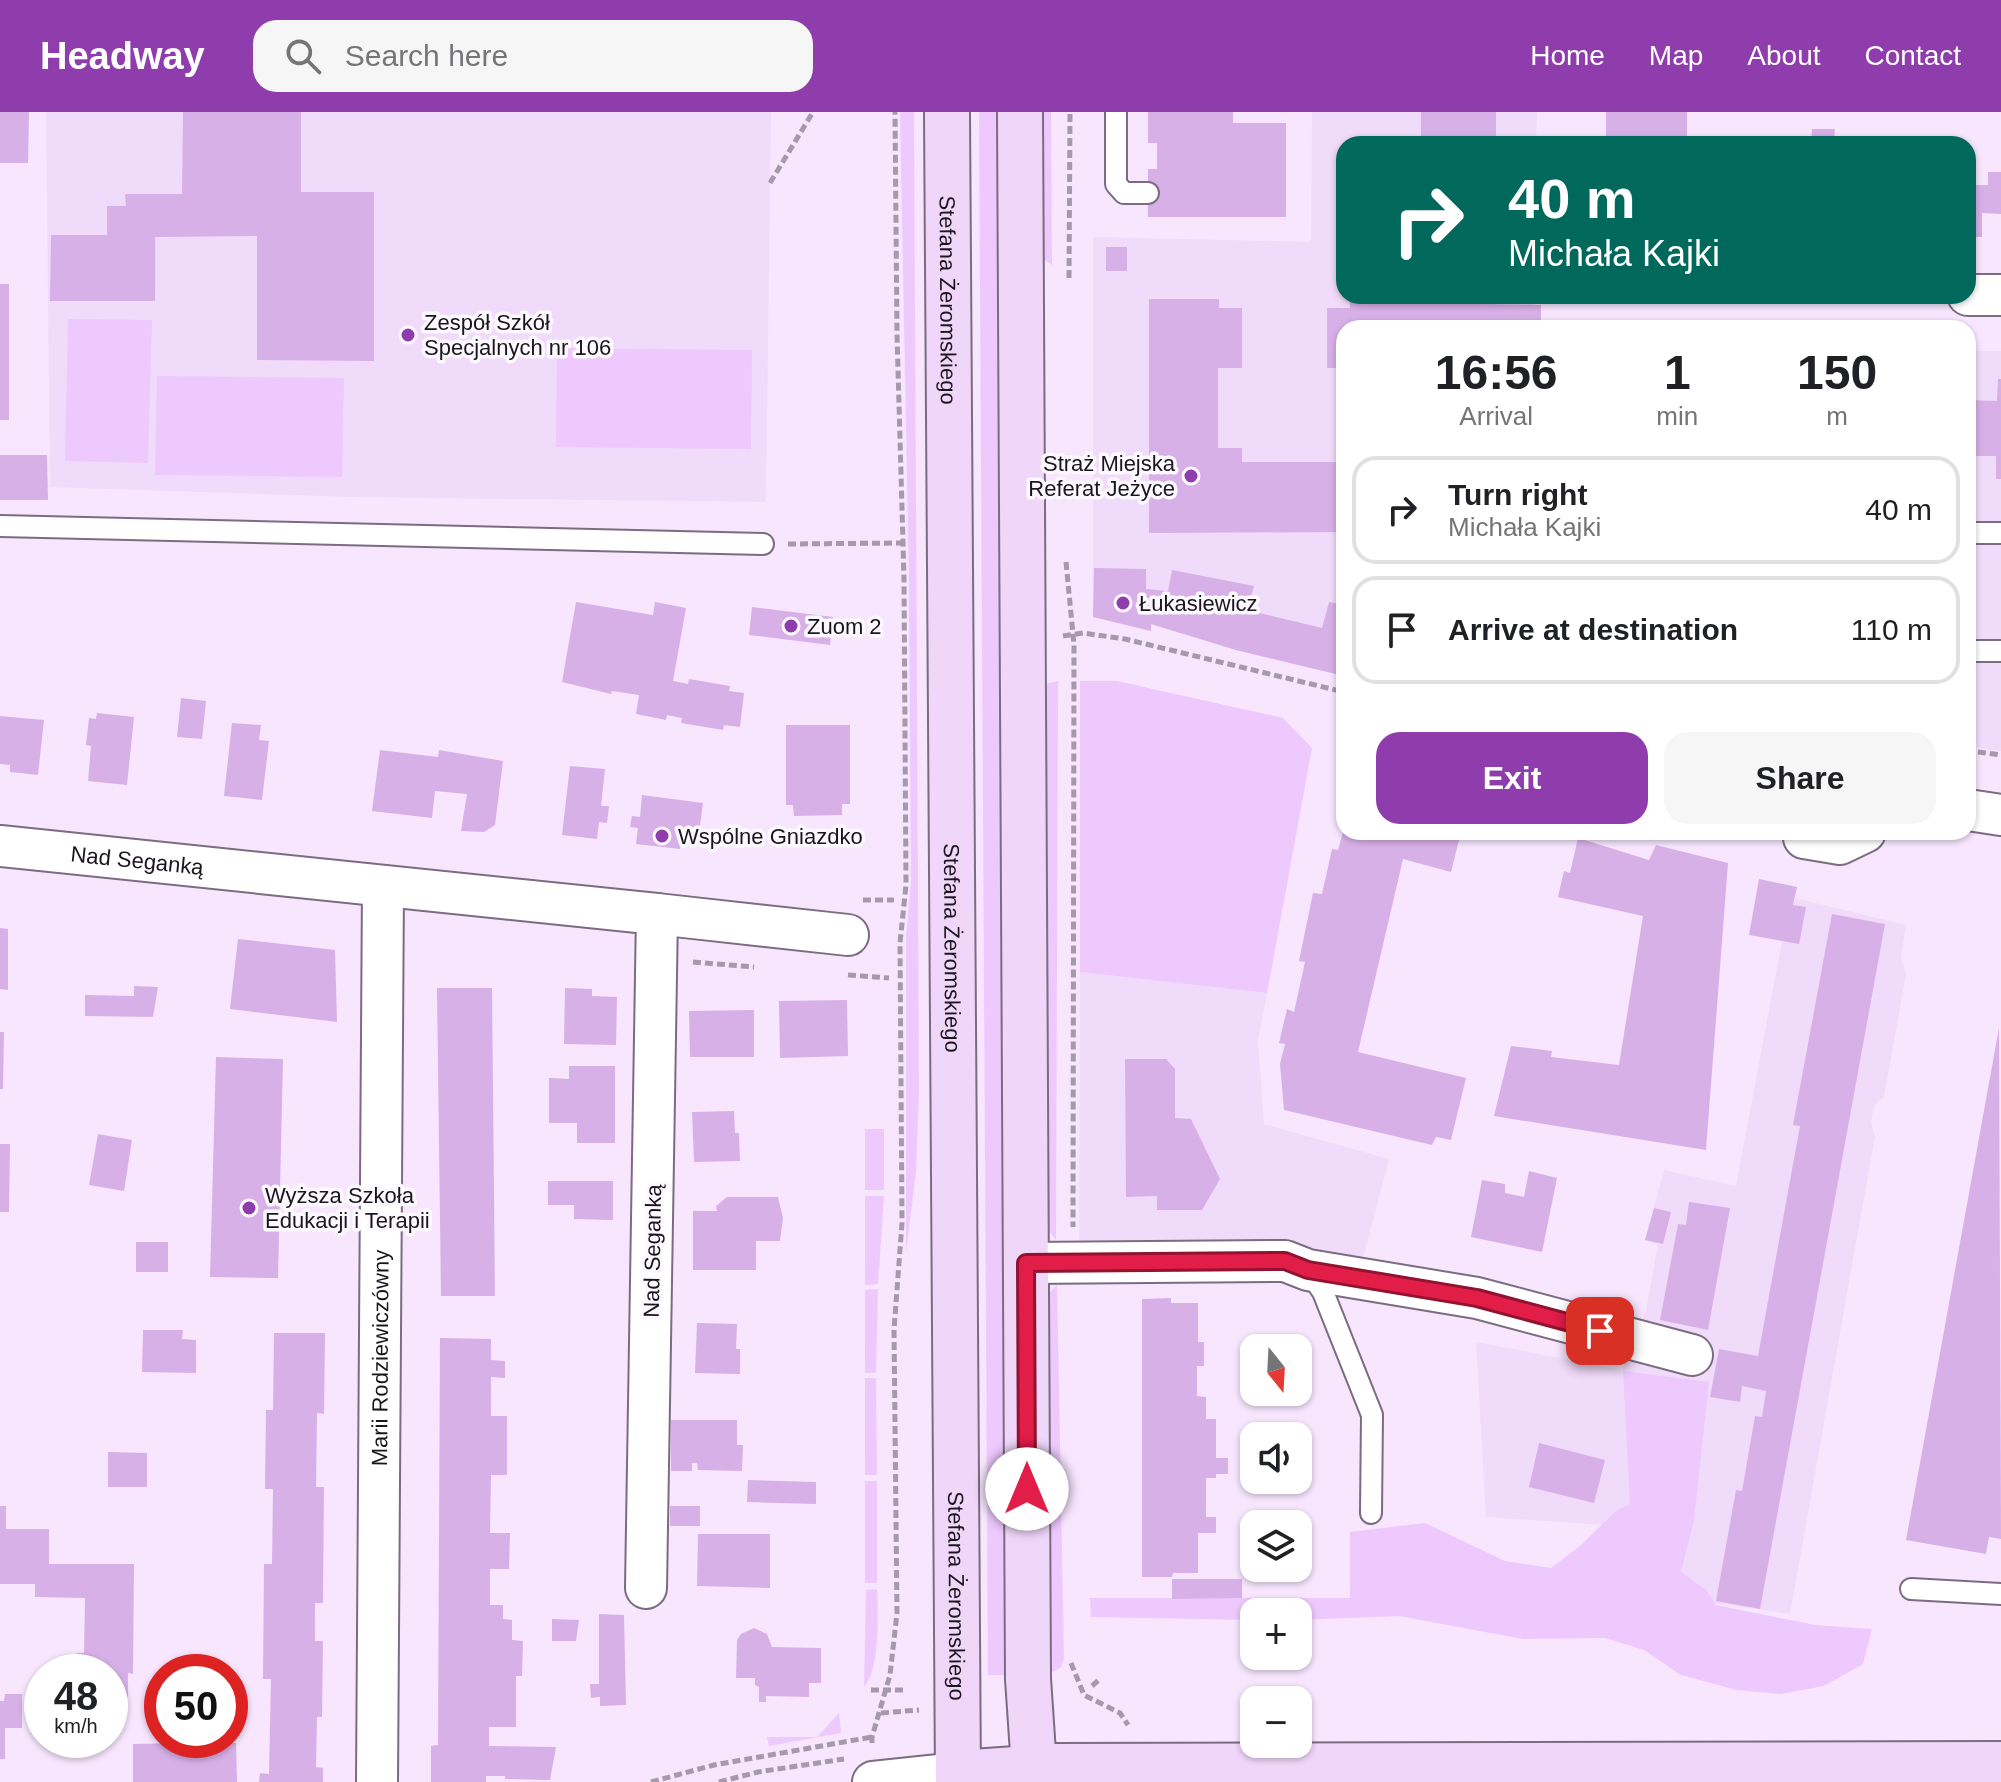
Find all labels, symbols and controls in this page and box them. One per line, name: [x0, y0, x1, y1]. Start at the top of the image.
search box: [253, 20, 813, 92]
icon: search: [281, 34, 325, 78]
text: Headway: [40, 35, 205, 77]
text: Search here: [345, 39, 508, 72]
text: Home: [1530, 40, 1605, 71]
text: Map: [1649, 40, 1703, 71]
text: About: [1747, 40, 1821, 71]
text: Contact: [1865, 40, 1961, 71]
text: 40 m: [1508, 167, 1636, 230]
icon: right: [1376, 168, 1480, 272]
street label: Stefana Żeromskiego: [935, 195, 961, 405]
text: Michała Kajki: [1508, 233, 1720, 274]
place label: Zespół Szkół Specjalnych nr 106: [424, 310, 611, 360]
marker: Zespół Szkół Specjalnych nr 106: [399, 326, 417, 344]
text: 16:56: [1435, 346, 1558, 399]
text: 1: [1664, 346, 1691, 399]
text: 150: [1797, 346, 1877, 399]
text: Arrival: [1459, 401, 1533, 431]
text: min: [1656, 401, 1698, 431]
text: m: [1826, 401, 1848, 431]
place label: Straż Miejska Referat Jeżyce: [1028, 451, 1176, 501]
marker: Straż Miejska Referat Jeżyce: [1182, 467, 1200, 485]
text: Turn right: [1448, 478, 1587, 511]
icon: right: [1380, 488, 1424, 532]
text: 40 m: [1865, 493, 1932, 526]
text: Michała Kajki: [1448, 512, 1601, 542]
place label: Łukasiewicz: [1139, 591, 1258, 616]
marker: Łukasiewicz: [1114, 594, 1132, 612]
icon: arrive: [1380, 608, 1424, 652]
text: Arrive at destination: [1448, 613, 1738, 646]
text: 110 m: [1851, 613, 1932, 646]
place label: Zuom 2: [807, 614, 882, 639]
marker: Zuom 2: [782, 617, 800, 635]
button: Exit: [1376, 732, 1648, 824]
button: Share: [1664, 732, 1936, 824]
place label: Wspólne Gniazdko: [678, 824, 863, 849]
marker: Wspólne Gniazdko: [653, 827, 671, 845]
street label: Nad Seganką: [70, 841, 206, 880]
street label: Stefana Żeromskiego: [939, 843, 965, 1053]
place label: Wyższa Szkoła Edukacji i Terapii: [265, 1183, 430, 1233]
street label: Nad Seganką: [639, 1183, 666, 1318]
marker: Wyższa Szkoła Edukacji i Terapii: [240, 1199, 258, 1217]
street label: Marii Rodziewiczówny: [367, 1250, 394, 1466]
pin: [1566, 1297, 1634, 1365]
icon: arrive: [1578, 1309, 1622, 1353]
north arrow: [1240, 1334, 1312, 1406]
map controls: [1240, 1334, 1312, 1758]
button: sound: [1240, 1422, 1312, 1494]
position arrow: [985, 1447, 1069, 1531]
street label: Stefana Żeromskiego: [943, 1491, 969, 1701]
button: layers: [1240, 1510, 1312, 1582]
button: +: [1240, 1598, 1312, 1670]
speed limit sign: 50: [144, 1654, 248, 1758]
text: 48: [54, 1674, 98, 1718]
button: −: [1240, 1686, 1312, 1758]
text: km/h: [54, 1715, 98, 1737]

